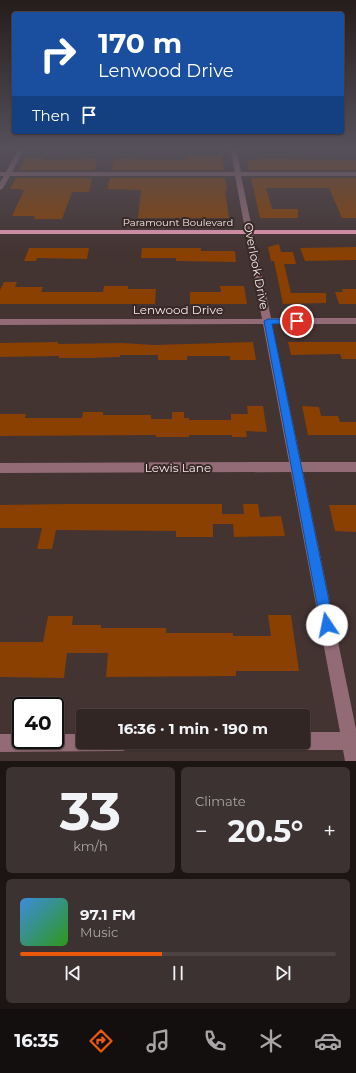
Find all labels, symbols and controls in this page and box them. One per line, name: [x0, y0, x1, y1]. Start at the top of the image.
text: 170 m: [98, 26, 182, 60]
icon: right: [32, 28, 84, 80]
text: Lenwood Drive: [98, 60, 234, 82]
icon: arrive: [78, 104, 100, 126]
text: Then: [32, 106, 70, 125]
street label: Paramount Boulevard: [123, 216, 233, 229]
street label: Overlook Drive: [241, 221, 272, 311]
street label: Lenwood Drive: [133, 302, 223, 317]
pin: [280, 304, 314, 338]
icon: arrive: [286, 310, 308, 332]
street label: Lewis Lane: [145, 460, 211, 475]
position arrow: [306, 604, 348, 646]
speed limit sign: 40: [12, 697, 64, 749]
text: 16:36 · 1 min · 190 m: [118, 719, 268, 738]
text: 33: [60, 780, 121, 843]
text: Climate: [195, 793, 246, 809]
text: 20.5°: [228, 813, 303, 850]
text: −: [195, 818, 208, 845]
text: +: [323, 818, 336, 845]
text: km/h: [73, 838, 108, 854]
text: 97.1 FM: [80, 905, 136, 924]
text: Music: [80, 924, 118, 940]
icon: previous: [62, 962, 84, 984]
icon: pause: [167, 962, 189, 984]
icon: next: [272, 962, 294, 984]
icon: directions: [87, 1027, 115, 1055]
icon: music: [144, 1027, 172, 1055]
icon: phone: [201, 1027, 229, 1055]
icon: climate: [257, 1027, 285, 1055]
icon: car: [314, 1027, 342, 1055]
text: 16:35: [14, 1030, 59, 1052]

